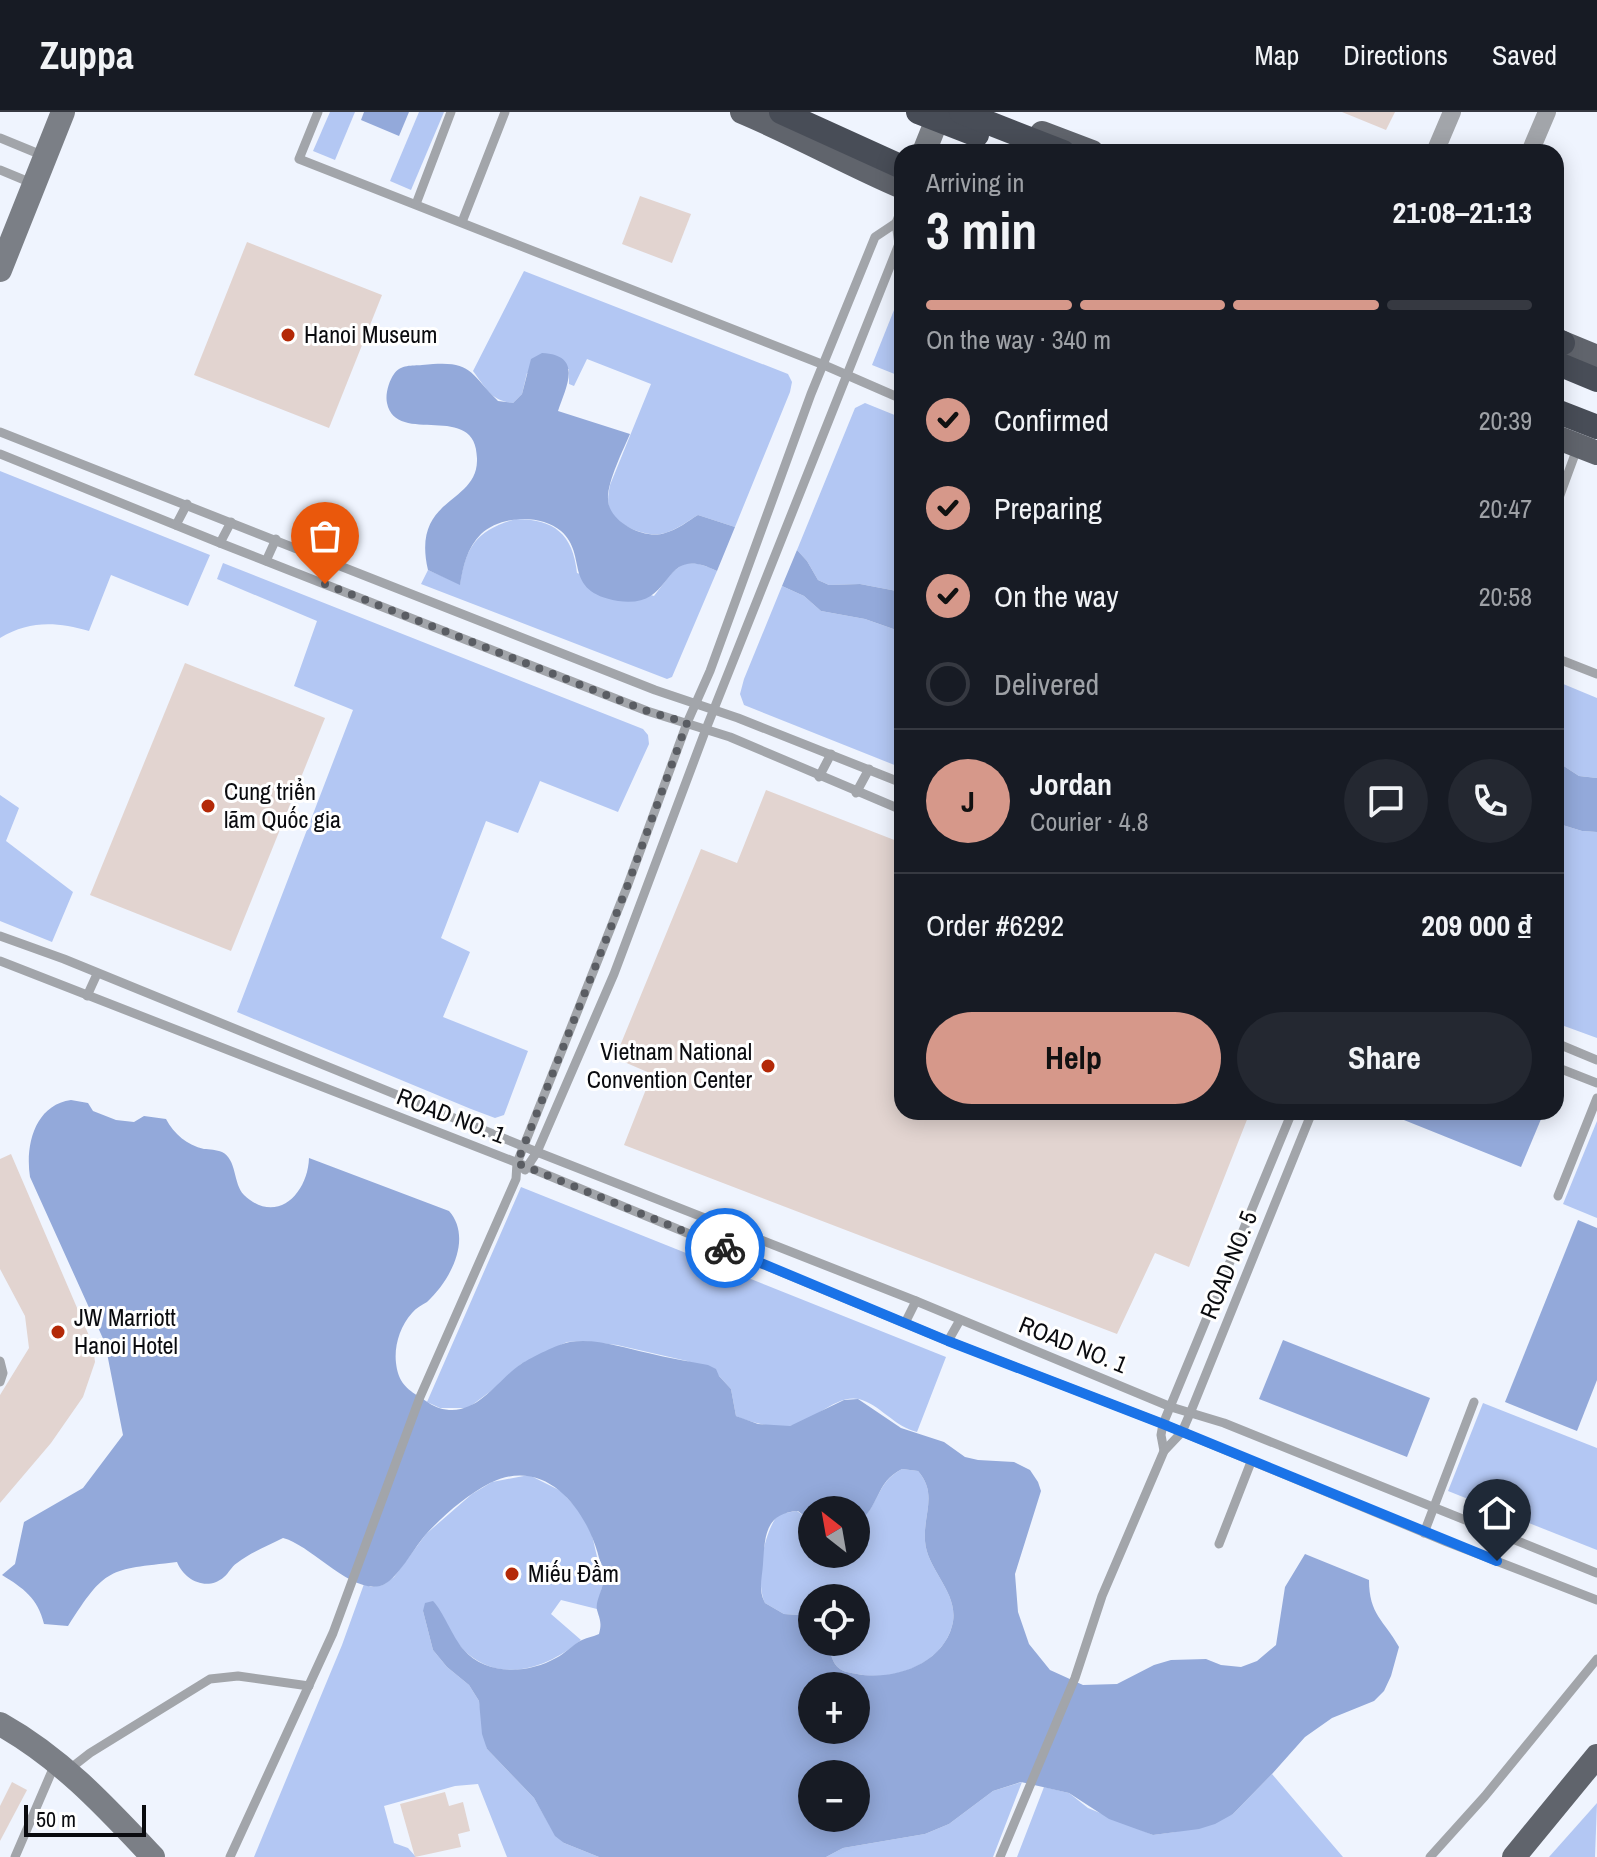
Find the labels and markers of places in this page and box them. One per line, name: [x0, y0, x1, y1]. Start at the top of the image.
place label: Hanoi Museum: [304, 318, 437, 350]
marker: Hanoi Museum: [279, 326, 297, 344]
pin: [291, 502, 359, 584]
place label: Cung triển lãm Quốc gia: [224, 775, 341, 835]
marker: Cung triển lãm Quốc gia: [199, 797, 217, 815]
place label: Vietnam National Convention Center: [587, 1035, 752, 1095]
marker: Vietnam National Convention Center: [759, 1057, 777, 1075]
place label: JW Marriott Hanoi Hotel: [74, 1301, 178, 1361]
marker: JW Marriott Hanoi Hotel: [49, 1323, 67, 1341]
pin: [1463, 1479, 1531, 1561]
place label: Miếu Đầm: [528, 1557, 619, 1589]
marker: Miếu Đầm: [503, 1565, 521, 1583]

